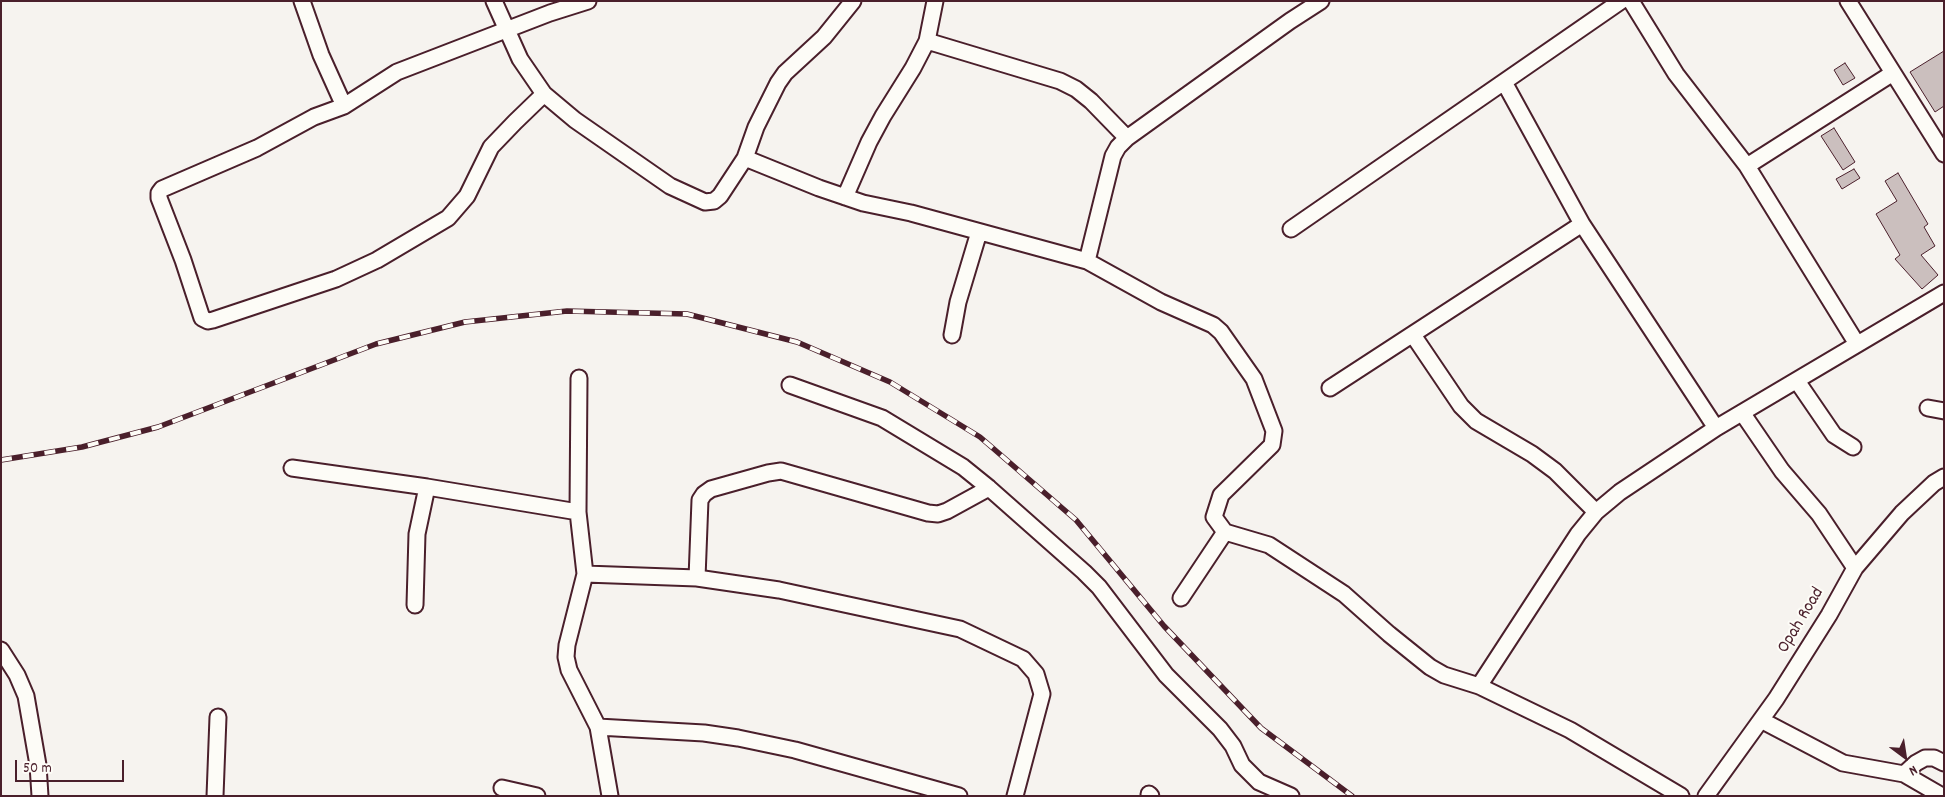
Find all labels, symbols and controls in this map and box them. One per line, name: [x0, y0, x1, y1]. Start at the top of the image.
street label: Opah Road: [1774, 584, 1830, 658]
north arrow: [1880, 732, 1930, 782]
scale bar: [18, 750, 126, 782]
text: 50 m: [23, 758, 52, 780]
text: N: [1905, 759, 1921, 780]

